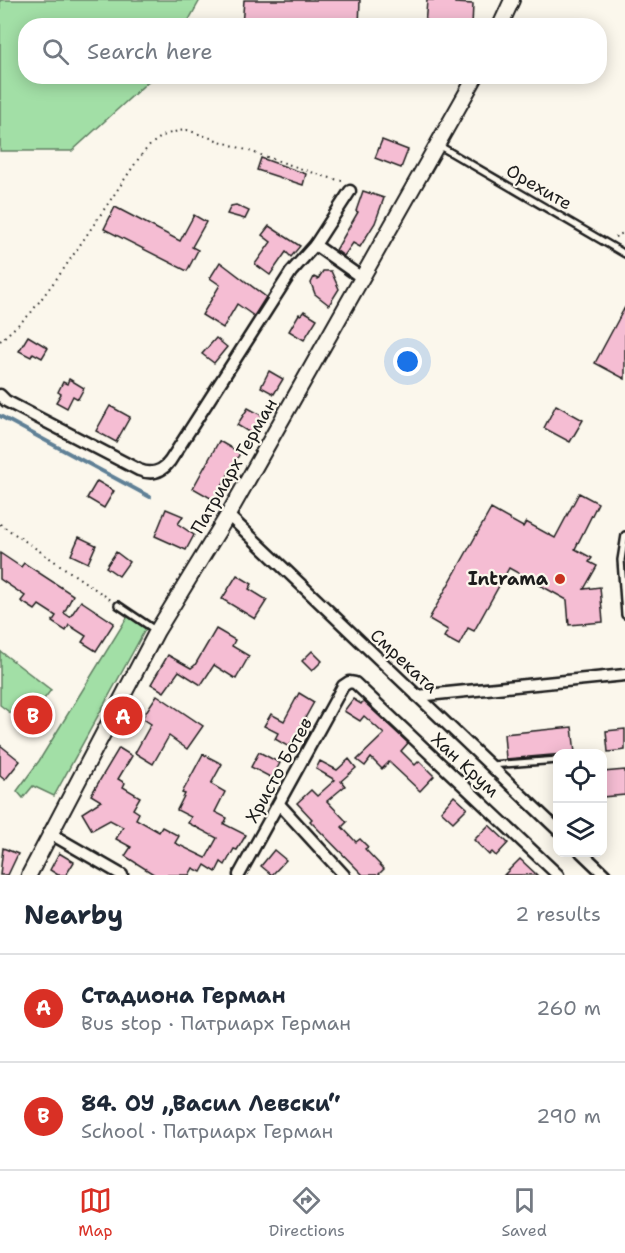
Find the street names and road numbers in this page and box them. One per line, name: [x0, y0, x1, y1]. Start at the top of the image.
street label: Орехите: [502, 158, 576, 216]
street label: Патриарх Герман: [185, 394, 283, 538]
street label: Смреката: [365, 623, 443, 699]
street label: Христо Ботев: [240, 713, 318, 827]
street label: Хан Крум: [426, 727, 504, 803]

